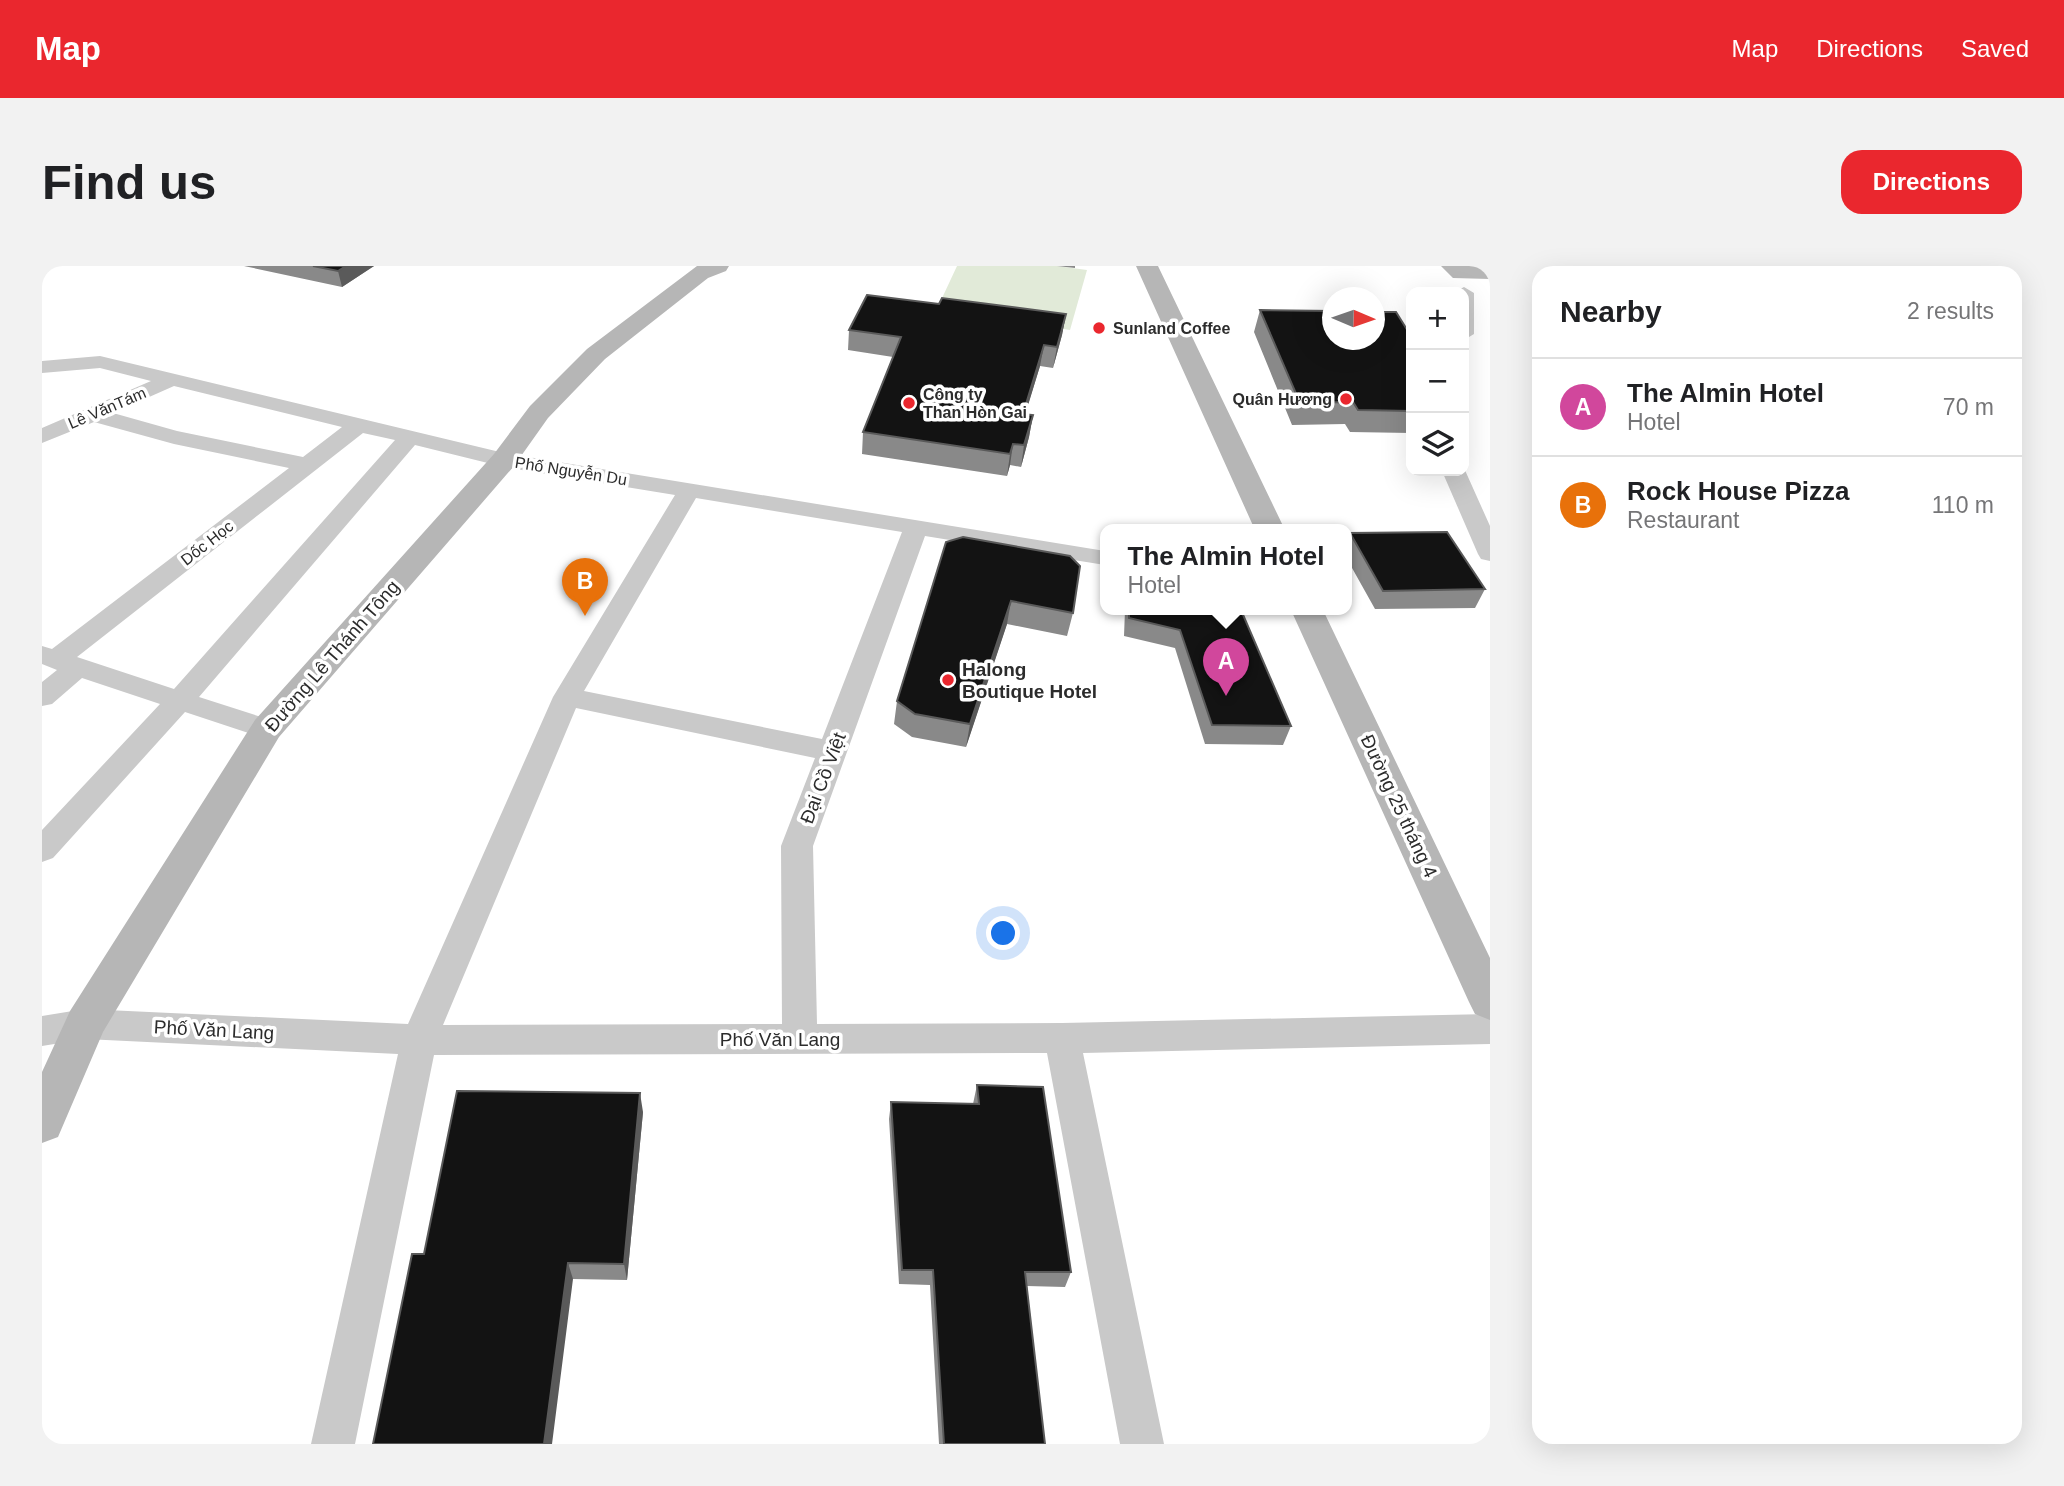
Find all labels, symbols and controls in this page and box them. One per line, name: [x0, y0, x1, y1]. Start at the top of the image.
text: Map: [35, 30, 101, 67]
text: Map: [1732, 35, 1778, 62]
text: Directions: [1816, 35, 1923, 62]
text: Saved: [1961, 35, 2029, 62]
button: Directions: [1841, 150, 2022, 214]
text: Find us: [42, 155, 216, 209]
north arrow: [1322, 287, 1385, 350]
map controls: [1406, 287, 1469, 476]
button: +: [1406, 287, 1469, 350]
text: Nearby: [1560, 295, 1662, 328]
text: 2 results: [1907, 298, 1994, 324]
marker: Sunland Coffee: [1091, 320, 1107, 336]
place label: Sunland Coffee: [1113, 320, 1230, 337]
button: −: [1406, 350, 1469, 413]
text: The Almin Hotel: [1627, 378, 1824, 408]
street label: Lê VănTám: [66, 384, 148, 432]
place label: Công ty Than Hòn Gai: [923, 386, 1027, 421]
place label: Quân Hương: [1233, 391, 1332, 408]
marker: Quân Hương: [1338, 391, 1354, 407]
text: A: [1575, 394, 1591, 420]
text: 70 m: [1943, 394, 1994, 420]
marker: Công ty Than Hòn Gai: [901, 395, 917, 411]
text: Hotel: [1627, 409, 1681, 435]
button: layers: [1406, 413, 1469, 476]
street label: Phố Nguyễn Du: [514, 453, 628, 488]
text: Rock House Pizza: [1627, 476, 1850, 506]
text: B: [1575, 492, 1591, 518]
text: 110 m: [1932, 492, 1994, 518]
text: Restaurant: [1627, 507, 1740, 533]
street label: Dốc Học: [178, 517, 236, 569]
popup: [1100, 524, 1352, 615]
text: The Almin Hotel: [1128, 541, 1324, 571]
pin: B: [562, 558, 608, 616]
text: Hotel: [1128, 572, 1181, 598]
street label: Đường Lê Thánh Tông: [261, 576, 403, 736]
pin: A: [1203, 638, 1249, 696]
place label: Halong Boutique Hotel: [962, 659, 1097, 702]
marker: Halong Boutique Hotel: [940, 672, 956, 688]
street label: Đại Cồ Việt: [796, 729, 850, 826]
street label: Đường 25 tháng 4: [1357, 731, 1441, 881]
your location: [986, 916, 1020, 950]
street label: Phố Văn Lang: [153, 1016, 275, 1044]
street label: Phố Văn Lang: [720, 1029, 840, 1050]

